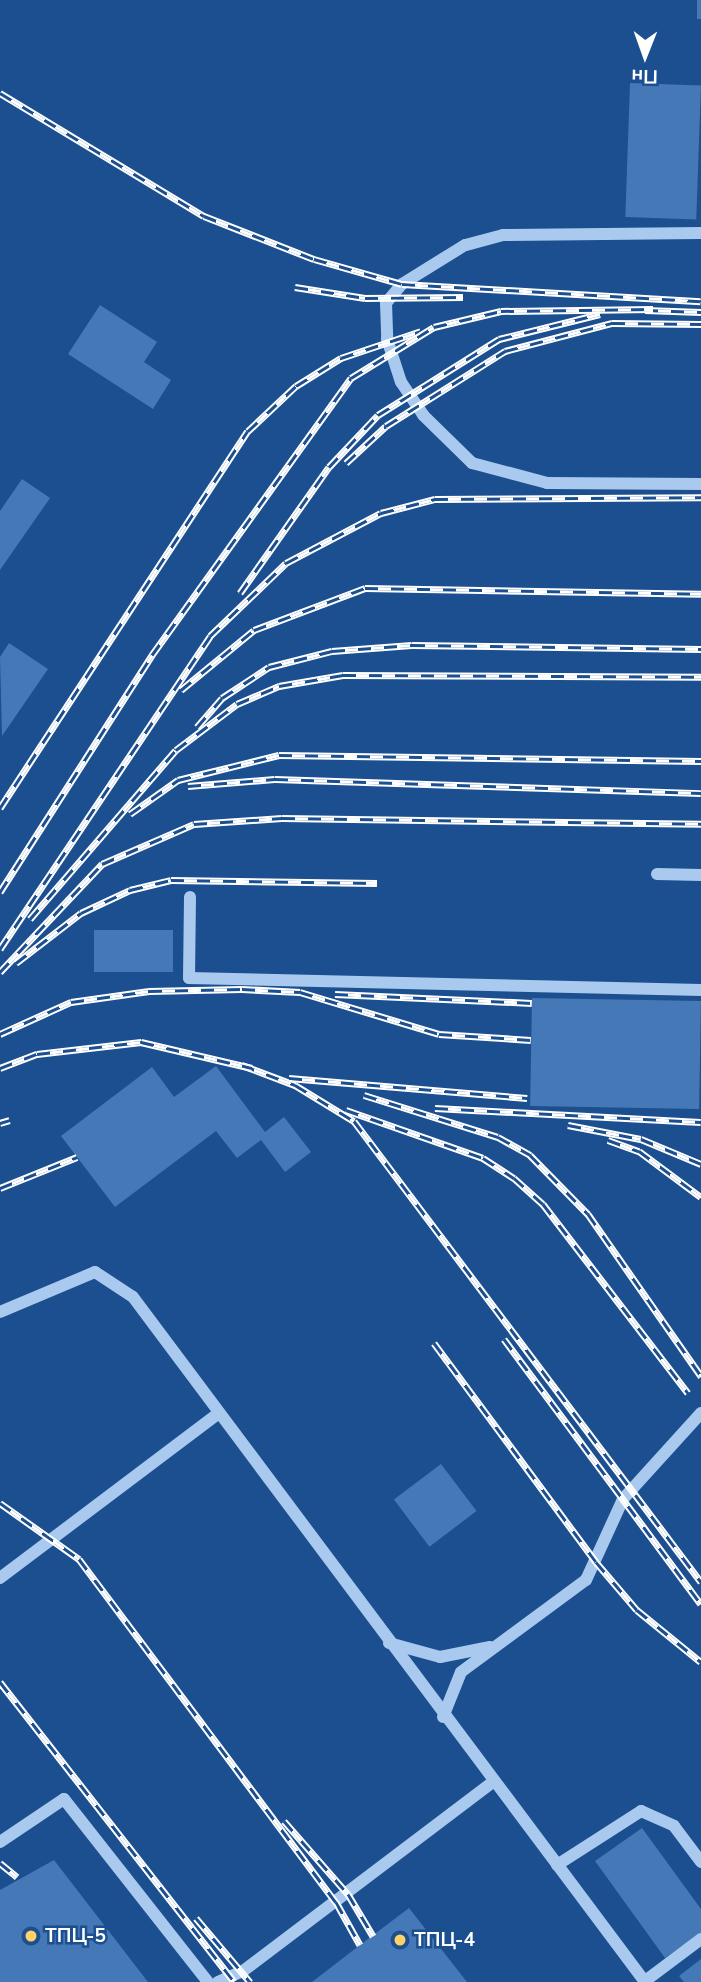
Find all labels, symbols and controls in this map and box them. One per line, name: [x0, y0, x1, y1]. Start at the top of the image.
north arrow: [610, 21, 680, 91]
text: Пн: [631, 65, 658, 89]
place label: ТПЦ-5: [45, 1925, 106, 1947]
marker: ТПЦ-5: [23, 1928, 39, 1944]
place label: ТПЦ-4: [414, 1929, 475, 1951]
marker: ТПЦ-4: [392, 1932, 408, 1948]

